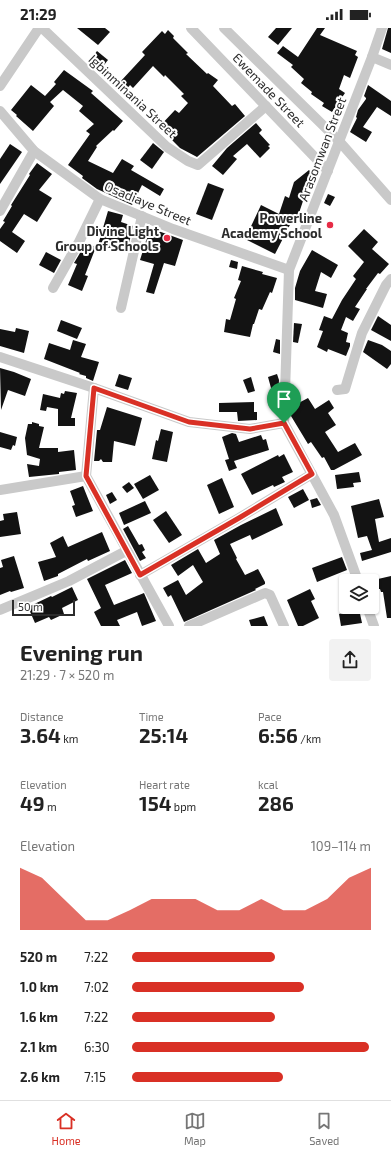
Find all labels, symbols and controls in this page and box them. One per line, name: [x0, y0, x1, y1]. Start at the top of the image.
text: 21:29: [20, 5, 57, 23]
street label: Ewemade Street: [230, 50, 308, 130]
street label: Igbinminania Street: [85, 51, 181, 141]
street label: Arasomwan Street: [295, 95, 349, 203]
street label: Osadiaye Street: [102, 177, 194, 229]
place label: Powerline Academy School: [221, 210, 323, 241]
marker: Powerline Academy School: [325, 220, 335, 230]
place label: Divine Light Group of Schools: [55, 223, 160, 254]
marker: Divine Light Group of Schools: [162, 233, 172, 243]
pin: [267, 382, 301, 423]
icon: arrive: [273, 388, 295, 410]
map controls: [339, 574, 379, 614]
button: layers: [339, 574, 379, 614]
scale bar: [12, 598, 75, 617]
text: 50 m: [18, 600, 43, 613]
text: Evening run: [20, 639, 143, 665]
button: share: [329, 639, 371, 681]
text: 21:29 · 7 × 520 m: [20, 667, 114, 683]
text: Distance: [20, 710, 63, 723]
text: Time: [139, 710, 164, 723]
text: Pace: [258, 710, 282, 723]
text: 3.64: [20, 723, 61, 747]
text: 25:14: [139, 723, 188, 747]
text: 6:56: [258, 723, 298, 747]
text: km: [61, 732, 78, 745]
text: /km: [298, 732, 321, 745]
text: Elevation: [20, 778, 67, 791]
text: Heart rate: [139, 778, 190, 791]
text: kcal: [258, 778, 278, 791]
text: 49: [20, 791, 45, 815]
text: 154: [139, 791, 171, 815]
text: 286: [258, 791, 294, 815]
text: m: [45, 800, 57, 813]
text: bpm: [171, 800, 196, 813]
text: Elevation: [20, 838, 75, 854]
text: 109–114 m: [311, 838, 371, 854]
text: 520 m: [20, 949, 57, 965]
text: 7:22: [84, 949, 108, 965]
text: 1.0 km: [20, 979, 59, 995]
text: 7:02: [84, 979, 109, 995]
text: 1.6 km: [20, 1009, 58, 1025]
text: 7:22: [84, 1009, 108, 1025]
text: 2.1 km: [20, 1039, 57, 1055]
text: 6:30: [84, 1039, 110, 1055]
text: 2.6 km: [20, 1069, 60, 1085]
text: 7:15: [84, 1069, 106, 1085]
tab: Home: [52, 1110, 81, 1147]
tab: Map: [184, 1110, 206, 1147]
tab: Saved: [309, 1110, 339, 1147]

